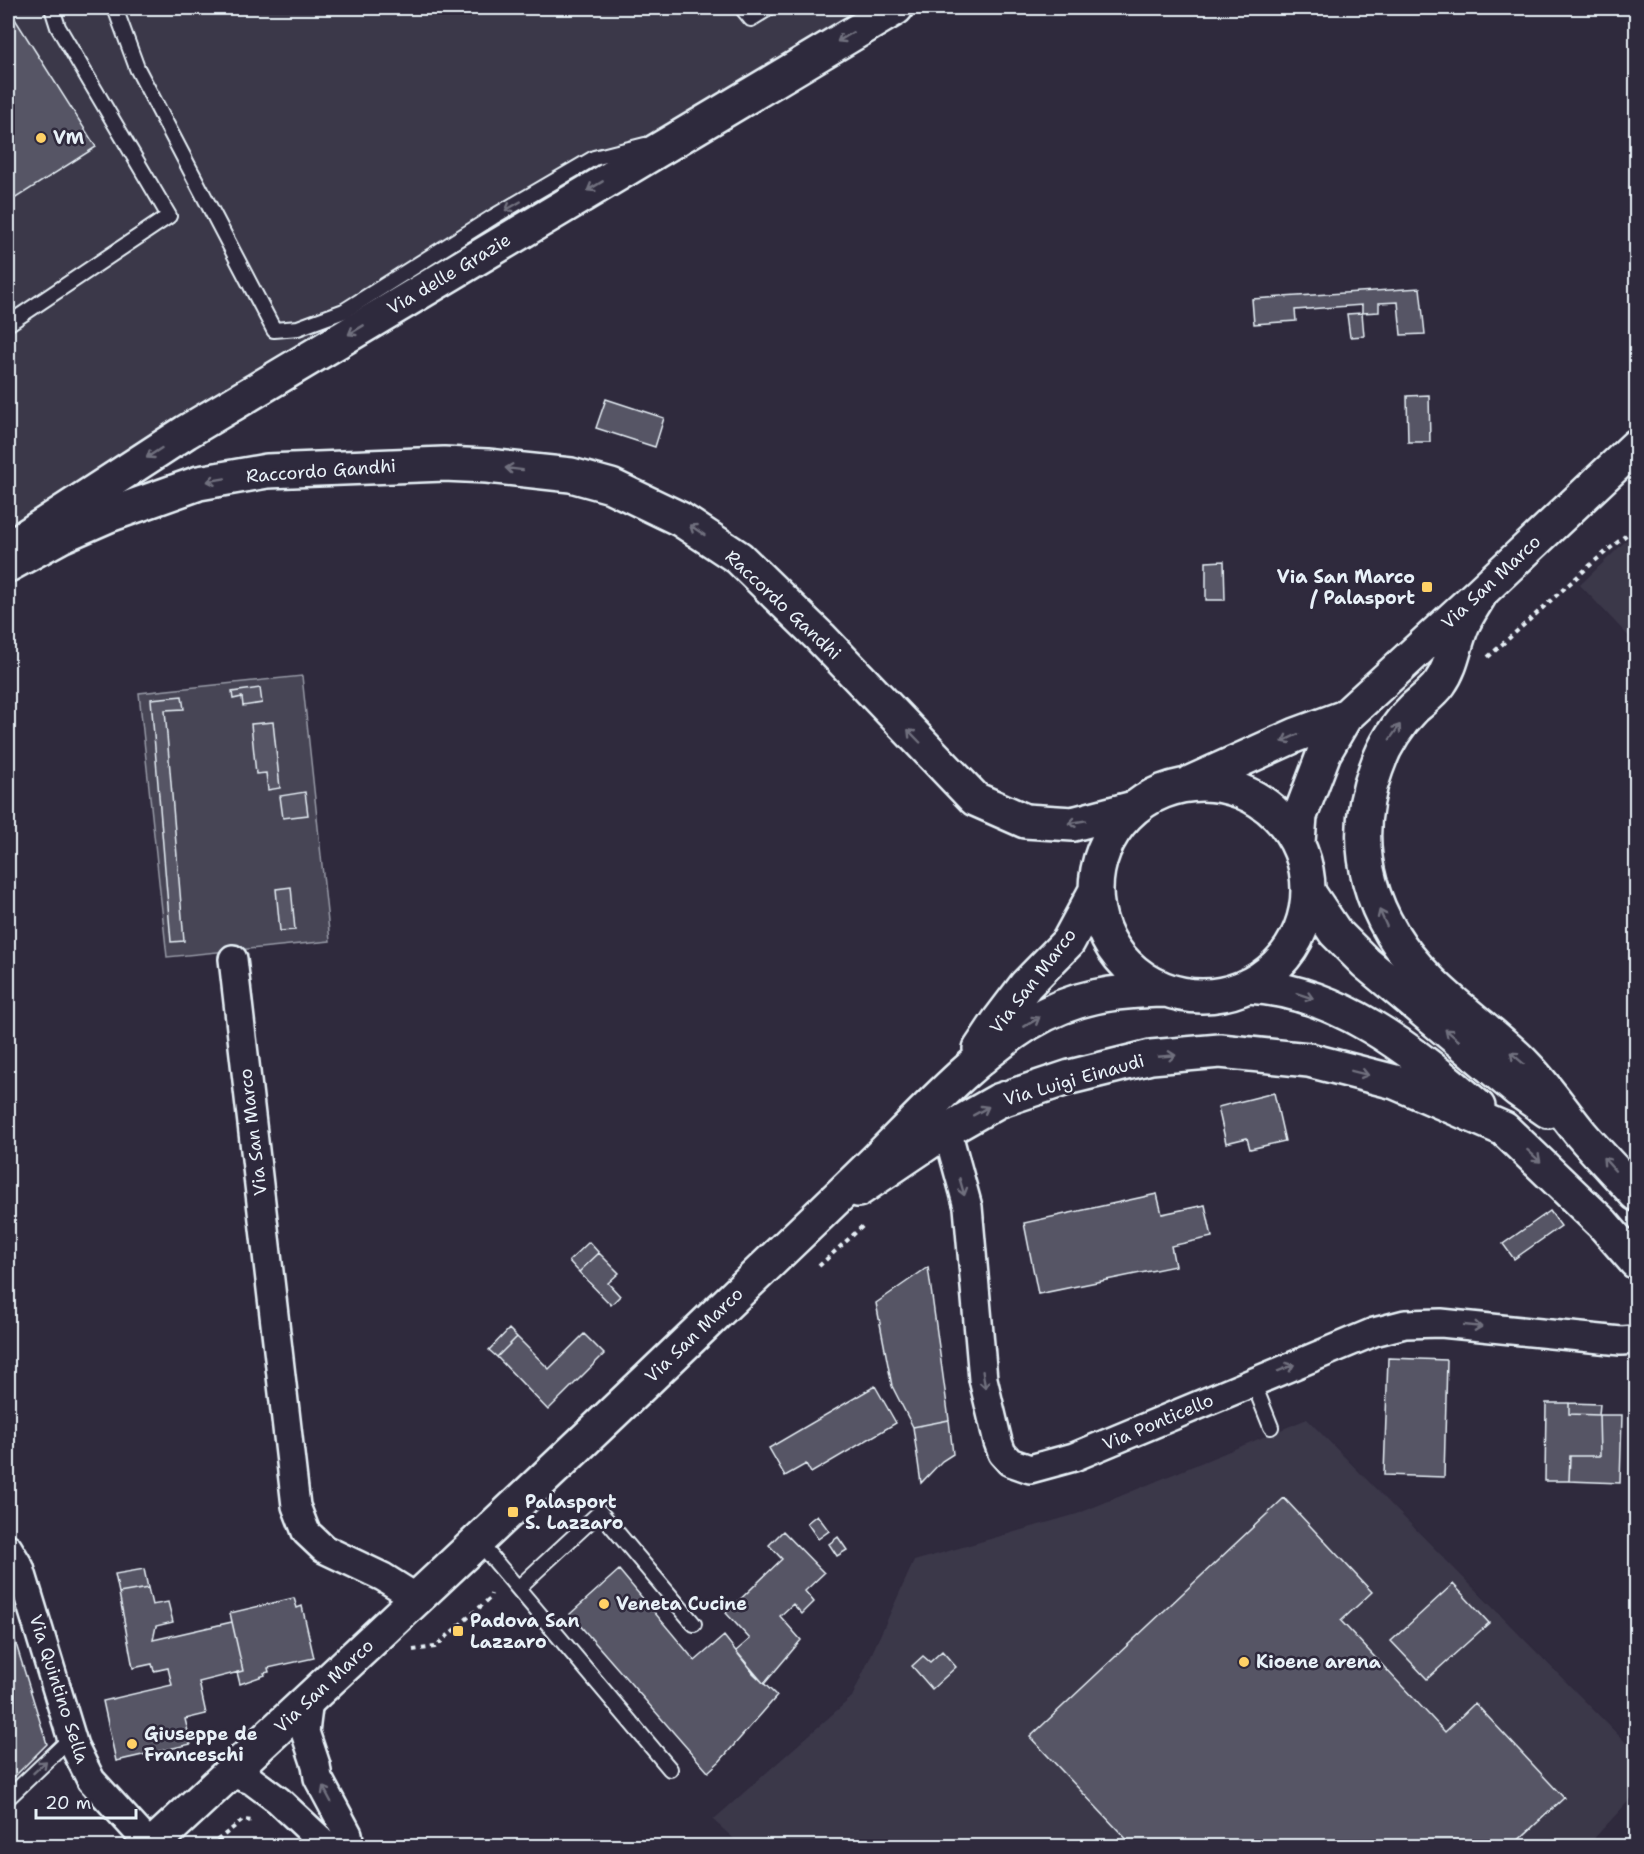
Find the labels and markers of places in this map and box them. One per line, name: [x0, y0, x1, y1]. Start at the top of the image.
place label: VM: [53, 126, 85, 150]
marker: VM: [34, 131, 48, 145]
place label: Via San Marco / Palasport: [1277, 565, 1415, 610]
marker: Via San Marco / Palasport: [1420, 580, 1434, 594]
place label: Palasport S. Lazzaro: [525, 1490, 623, 1535]
marker: Palasport S. Lazzaro: [506, 1505, 520, 1519]
place label: Veneta Cucine: [616, 1592, 747, 1616]
marker: Veneta Cucine: [597, 1597, 611, 1611]
place label: Padova San Lazzaro: [470, 1609, 580, 1654]
marker: Padova San Lazzaro: [451, 1624, 465, 1638]
place label: Kioene arena: [1256, 1650, 1382, 1674]
marker: Kioene arena: [1237, 1655, 1251, 1669]
place label: Giuseppe de Franceschi: [144, 1722, 258, 1767]
marker: Giuseppe de Franceschi: [125, 1737, 139, 1751]

